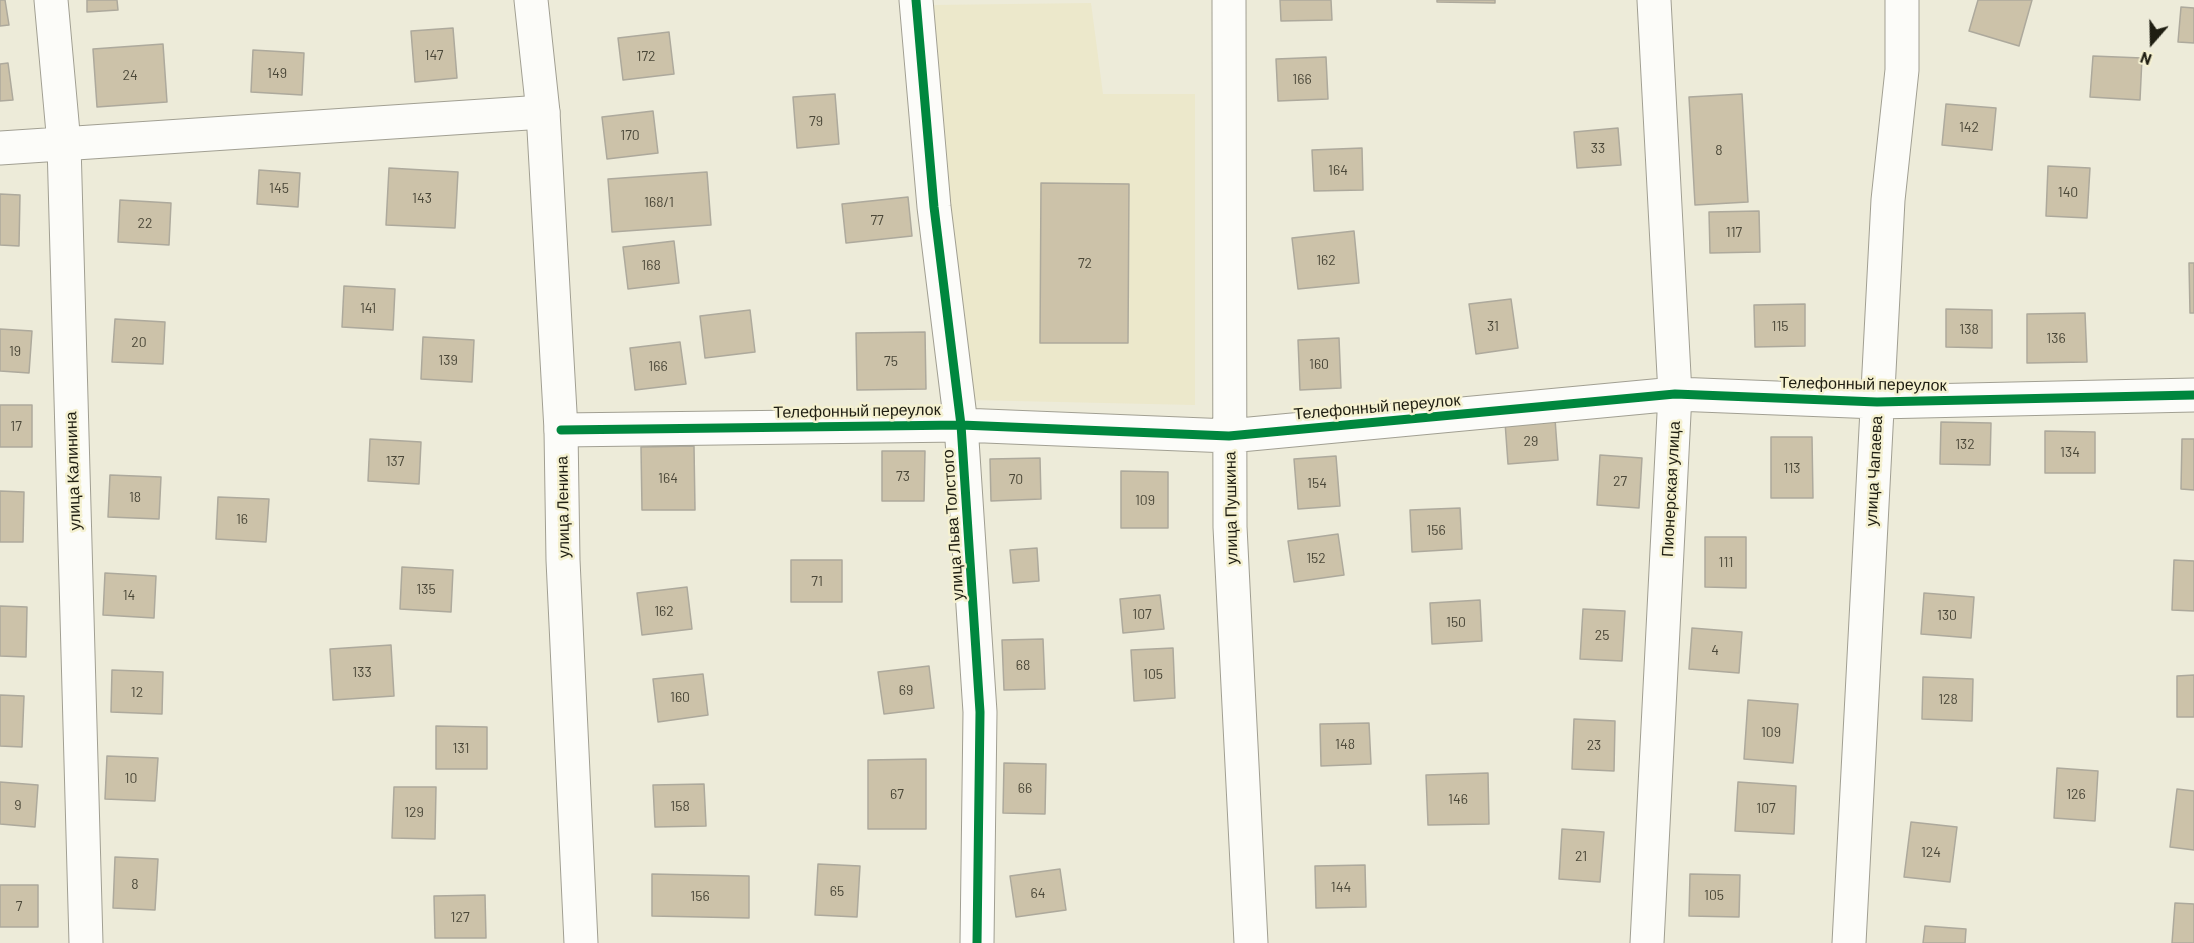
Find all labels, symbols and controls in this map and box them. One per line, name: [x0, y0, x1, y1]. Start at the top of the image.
north arrow: [2122, 12, 2182, 72]
house number: 147: [425, 47, 443, 63]
house number: 172: [636, 48, 656, 64]
text: N: [2137, 49, 2154, 70]
house number: 149: [267, 65, 287, 81]
house number: 24: [122, 67, 138, 83]
house number: 166: [1292, 71, 1312, 87]
house number: 79: [809, 113, 823, 129]
house number: 142: [1959, 119, 1979, 135]
house number: 170: [620, 127, 640, 143]
house number: 33: [1591, 140, 1605, 156]
house number: 8: [1715, 142, 1723, 158]
house number: 164: [1328, 162, 1348, 178]
house number: 145: [269, 180, 289, 196]
house number: 140: [2058, 184, 2078, 200]
house number: 143: [412, 190, 432, 206]
house number: 168/1: [644, 194, 674, 210]
house number: 77: [870, 212, 884, 228]
house number: 22: [137, 215, 153, 231]
house number: 117: [1726, 224, 1742, 240]
house number: 162: [1316, 252, 1336, 268]
house number: 72: [1078, 255, 1092, 271]
house number: 168: [641, 257, 661, 273]
house number: 141: [360, 300, 376, 316]
house number: 31: [1487, 318, 1499, 334]
house number: 115: [1771, 318, 1789, 334]
house number: 138: [1959, 321, 1979, 337]
house number: 136: [2046, 330, 2066, 346]
house number: 20: [131, 334, 147, 350]
house number: 19: [9, 343, 21, 359]
house number: 139: [438, 352, 458, 368]
house number: 75: [884, 353, 898, 369]
house number: 160: [1309, 356, 1329, 372]
house number: 166: [648, 358, 668, 374]
street label: Телефонный переулок: [1779, 373, 1947, 395]
street label: Телефонный переулок: [1293, 390, 1461, 424]
street label: Телефонный переулок: [773, 400, 941, 422]
street label: улица Калинина: [61, 411, 85, 531]
street label: улица Чапаева: [1862, 415, 1886, 527]
house number: 17: [10, 418, 22, 434]
street label: Пионерская улица: [1658, 421, 1684, 557]
house number: 29: [1524, 433, 1538, 449]
house number: 132: [1955, 436, 1975, 452]
house number: 134: [2060, 444, 2080, 460]
street label: улица Льва Толстого: [938, 449, 968, 601]
street label: улица Пушкина: [1220, 451, 1242, 565]
house number: 137: [386, 453, 404, 469]
street label: улица Ленина: [553, 456, 573, 558]
house number: 113: [1783, 460, 1801, 476]
house number: 73: [896, 468, 910, 484]
house number: 164: [658, 470, 678, 486]
house number: 70: [1009, 471, 1023, 487]
house number: 27: [1613, 473, 1627, 489]
house number: 154: [1307, 475, 1327, 491]
house number: 18: [129, 489, 141, 505]
house number: 109: [1135, 492, 1155, 508]
house number: 16: [236, 511, 248, 527]
house number: 156: [1426, 522, 1446, 538]
house number: 152: [1306, 550, 1326, 566]
house number: 111: [1719, 554, 1733, 570]
house number: 71: [811, 573, 823, 589]
house number: 135: [416, 581, 436, 597]
house number: 14: [123, 587, 135, 603]
house number: 162: [654, 603, 674, 619]
house number: 107: [1132, 606, 1152, 622]
house number: 130: [1937, 607, 1957, 623]
house number: 150: [1446, 614, 1466, 630]
house number: 25: [1595, 627, 1609, 643]
house number: 4: [1711, 642, 1719, 658]
house number: 68: [1016, 657, 1030, 673]
house number: 133: [352, 664, 372, 680]
house number: 105: [1143, 666, 1163, 682]
house number: 69: [899, 682, 913, 698]
house number: 12: [131, 684, 143, 700]
house number: 160: [670, 689, 690, 705]
house number: 128: [1938, 691, 1958, 707]
house number: 109: [1761, 724, 1781, 740]
house number: 148: [1335, 736, 1355, 752]
house number: 23: [1587, 737, 1601, 753]
house number: 131: [453, 740, 469, 756]
house number: 10: [125, 770, 137, 786]
house number: 66: [1018, 780, 1032, 796]
house number: 67: [890, 786, 904, 802]
house number: 126: [2066, 786, 2086, 802]
house number: 146: [1448, 791, 1468, 807]
house number: 9: [14, 797, 22, 813]
house number: 158: [670, 798, 690, 814]
house number: 107: [1756, 800, 1776, 816]
house number: 129: [404, 804, 424, 820]
house number: 124: [1921, 844, 1941, 860]
house number: 21: [1575, 848, 1587, 864]
house number: 8: [131, 876, 139, 892]
house number: 144: [1331, 879, 1351, 895]
house number: 65: [830, 883, 844, 899]
house number: 64: [1031, 885, 1045, 901]
house number: 105: [1704, 887, 1724, 903]
house number: 156: [690, 888, 710, 904]
house number: 7: [16, 898, 22, 914]
house number: 127: [450, 909, 470, 925]

